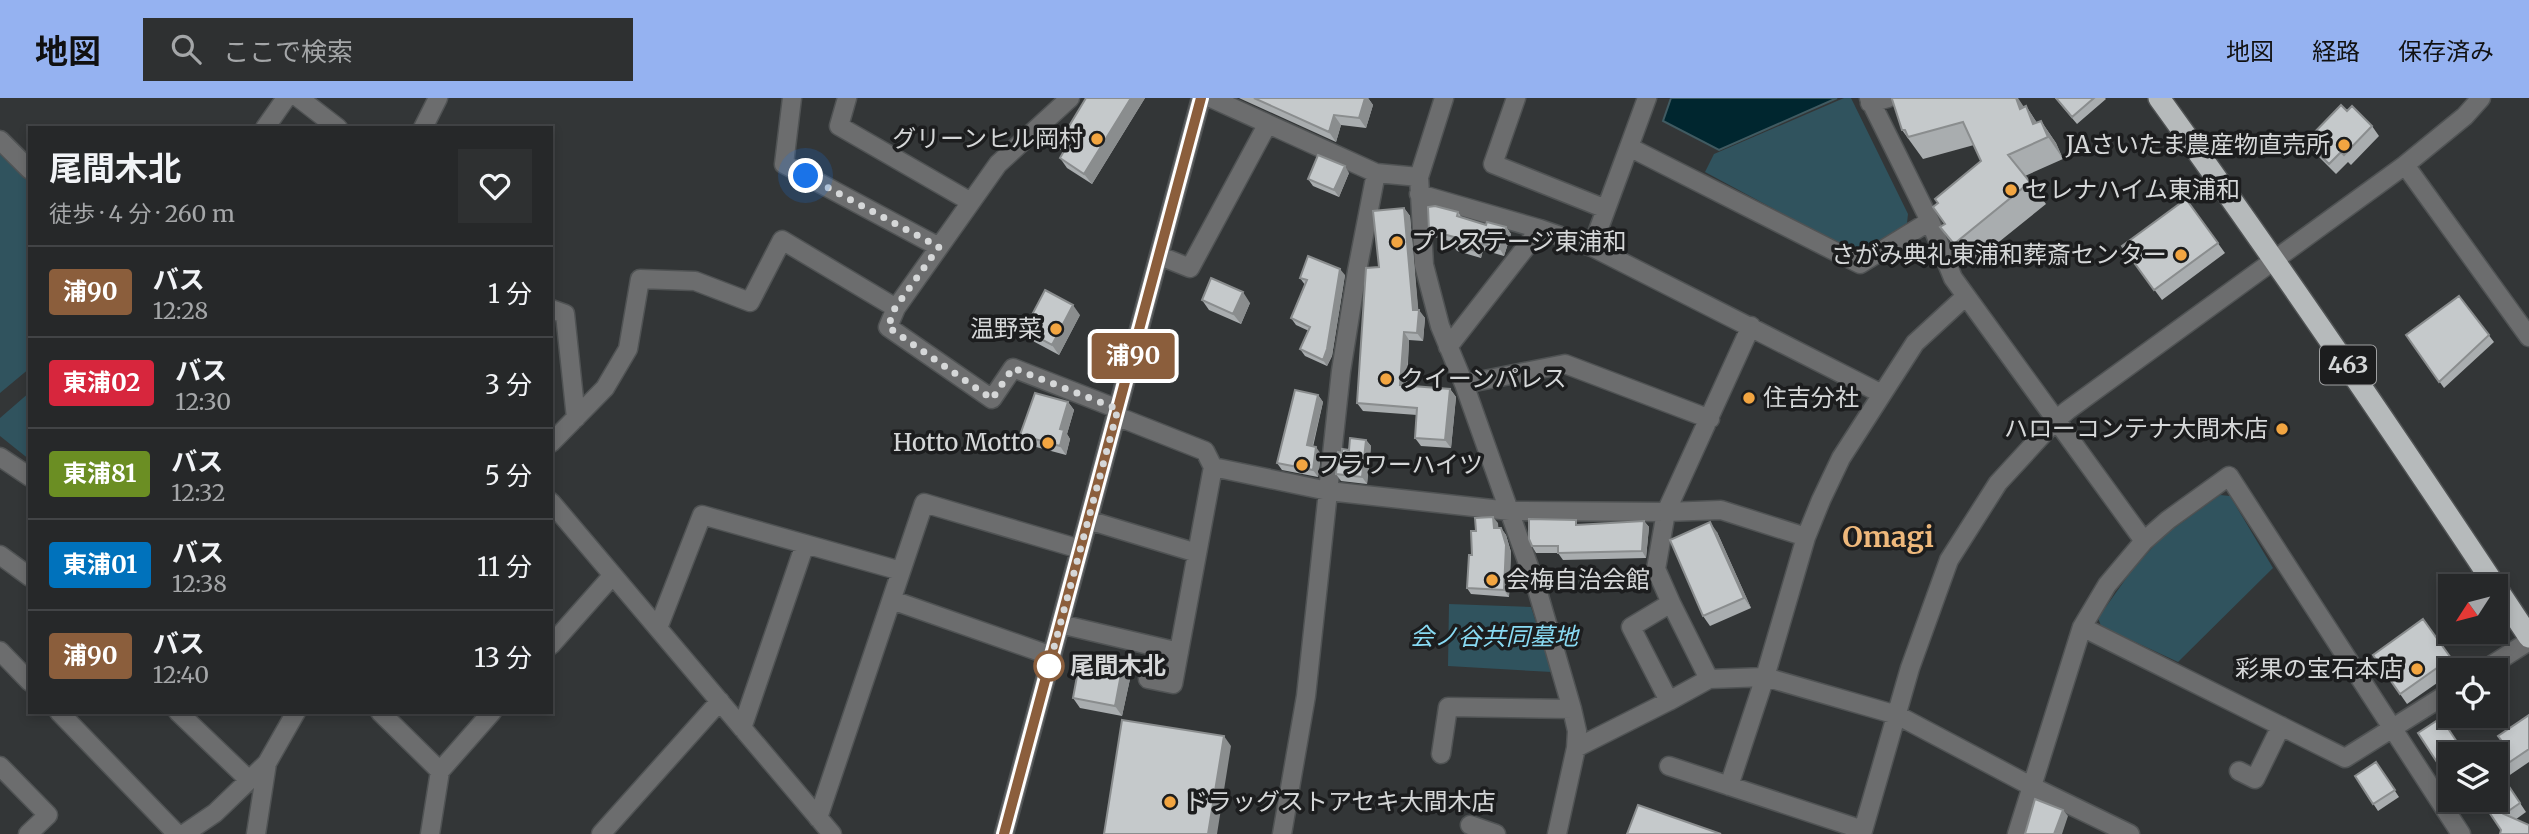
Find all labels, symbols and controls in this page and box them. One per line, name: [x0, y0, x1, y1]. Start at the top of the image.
search box: [143, 18, 633, 81]
icon: search: [167, 30, 205, 68]
text: 地図: [35, 31, 101, 72]
text: ここで検索: [223, 35, 353, 68]
text: 地図: [2226, 36, 2274, 67]
text: 経路: [2312, 36, 2360, 67]
text: 保存済み: [2398, 36, 2494, 67]
place label: グリーンヒル岡村: [892, 123, 1083, 154]
place label: JAさいたま農産物直売所: [2065, 129, 2330, 160]
marker: グリーンヒル岡村: [1089, 131, 1105, 147]
marker: JAさいたま農産物直売所: [2336, 137, 2352, 153]
text: 尾間木北: [49, 148, 181, 189]
button: heart: [458, 149, 532, 223]
your location: [788, 158, 823, 193]
place label: セレナハイム東浦和: [2025, 174, 2240, 205]
marker: セレナハイム東浦和: [2003, 182, 2019, 198]
text: 徒歩 · 4 分 · 260 m: [49, 199, 235, 228]
place label: プレステージ東浦和: [1411, 226, 1627, 257]
marker: プレステージ東浦和: [1389, 234, 1405, 250]
place label: さがみ典礼東浦和葬斎センター: [1831, 239, 2167, 270]
marker: さがみ典礼東浦和葬斎センター: [2173, 247, 2189, 263]
text: バス: [153, 263, 205, 296]
text: 浦90: [63, 276, 118, 307]
text: 1 分: [488, 277, 532, 310]
text: 12:28: [153, 296, 208, 325]
place label: 温野菜: [970, 313, 1042, 344]
marker: 温野菜: [1048, 321, 1064, 337]
line badge: 浦90: [1093, 333, 1173, 379]
text: 浦90: [1106, 340, 1160, 371]
road number: 463: [2320, 346, 2376, 384]
text: バス: [175, 354, 227, 387]
place label: クイーンパレス: [1400, 363, 1567, 394]
text: 東浦02: [63, 367, 140, 398]
text: 3 分: [485, 368, 532, 401]
marker: クイーンパレス: [1378, 371, 1394, 387]
place label: 住吉分社: [1763, 382, 1859, 413]
text: 12:30: [175, 387, 231, 416]
marker: 住吉分社: [1741, 390, 1757, 406]
place label: ハローコンテナ大間木店: [2004, 413, 2268, 444]
marker: ハローコンテナ大間木店: [2274, 421, 2290, 437]
place label: Hotto Motto: [893, 427, 1034, 458]
marker: Hotto Motto: [1040, 435, 1056, 451]
text: バス: [171, 445, 223, 478]
place label: フラワーハイツ: [1316, 449, 1483, 480]
marker: フラワーハイツ: [1294, 457, 1310, 473]
text: 東浦81: [63, 458, 136, 489]
text: 5 分: [485, 459, 532, 492]
text: 12:32: [171, 478, 225, 507]
district label: Omagi: [1842, 519, 1934, 555]
text: バス: [172, 536, 224, 569]
text: 東浦01: [63, 549, 137, 580]
text: 11 分: [477, 550, 532, 583]
place label: 会梅自治会館: [1506, 564, 1650, 595]
text: 12:38: [172, 569, 227, 598]
marker: 会梅自治会館: [1484, 572, 1500, 588]
north arrow: [2438, 574, 2508, 644]
map controls: [2438, 574, 2508, 812]
park label: 会ノ谷共同墓地: [1410, 621, 1581, 652]
text: バス: [153, 627, 205, 660]
text: 浦90: [63, 640, 118, 671]
text: 13 分: [474, 641, 532, 674]
place label: 尾間木北: [1070, 650, 1166, 681]
marker: 尾間木北: [1034, 651, 1064, 681]
place label: 彩果の宝石本店: [2235, 653, 2403, 684]
button: locate: [2438, 658, 2508, 728]
text: 12:40: [153, 660, 209, 689]
marker: 彩果の宝石本店: [2409, 661, 2425, 677]
button: layers: [2438, 742, 2508, 812]
place label: ドラッグストアセキ大間木店: [1184, 786, 1496, 817]
marker: ドラッグストアセキ大間木店: [1162, 794, 1178, 810]

